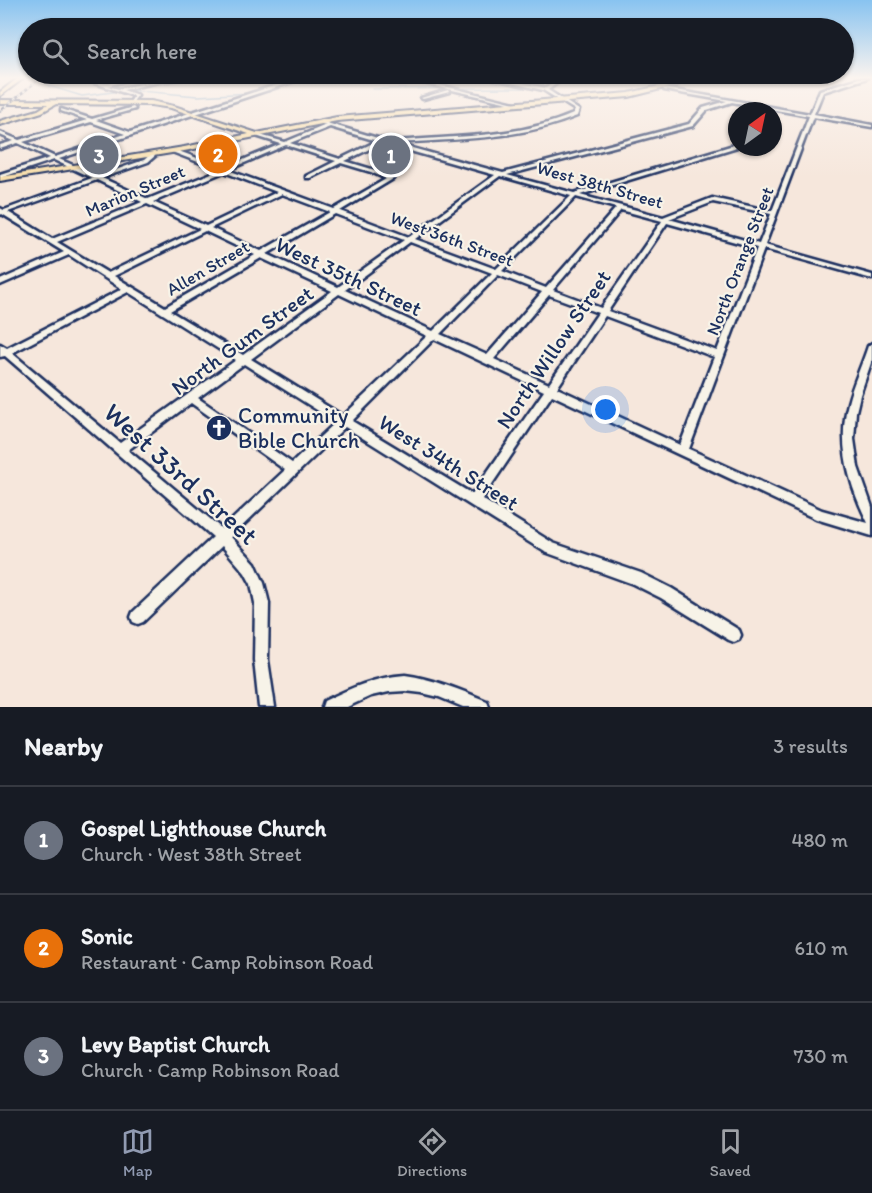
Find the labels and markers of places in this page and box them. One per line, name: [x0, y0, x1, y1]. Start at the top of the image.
pin: 3: [80, 132, 118, 178]
pin: 2: [198, 132, 238, 176]
pin: 1: [372, 132, 410, 178]
place label: Community Bible Church: [238, 402, 360, 454]
church icon: Community Bible Church: [204, 413, 234, 443]

